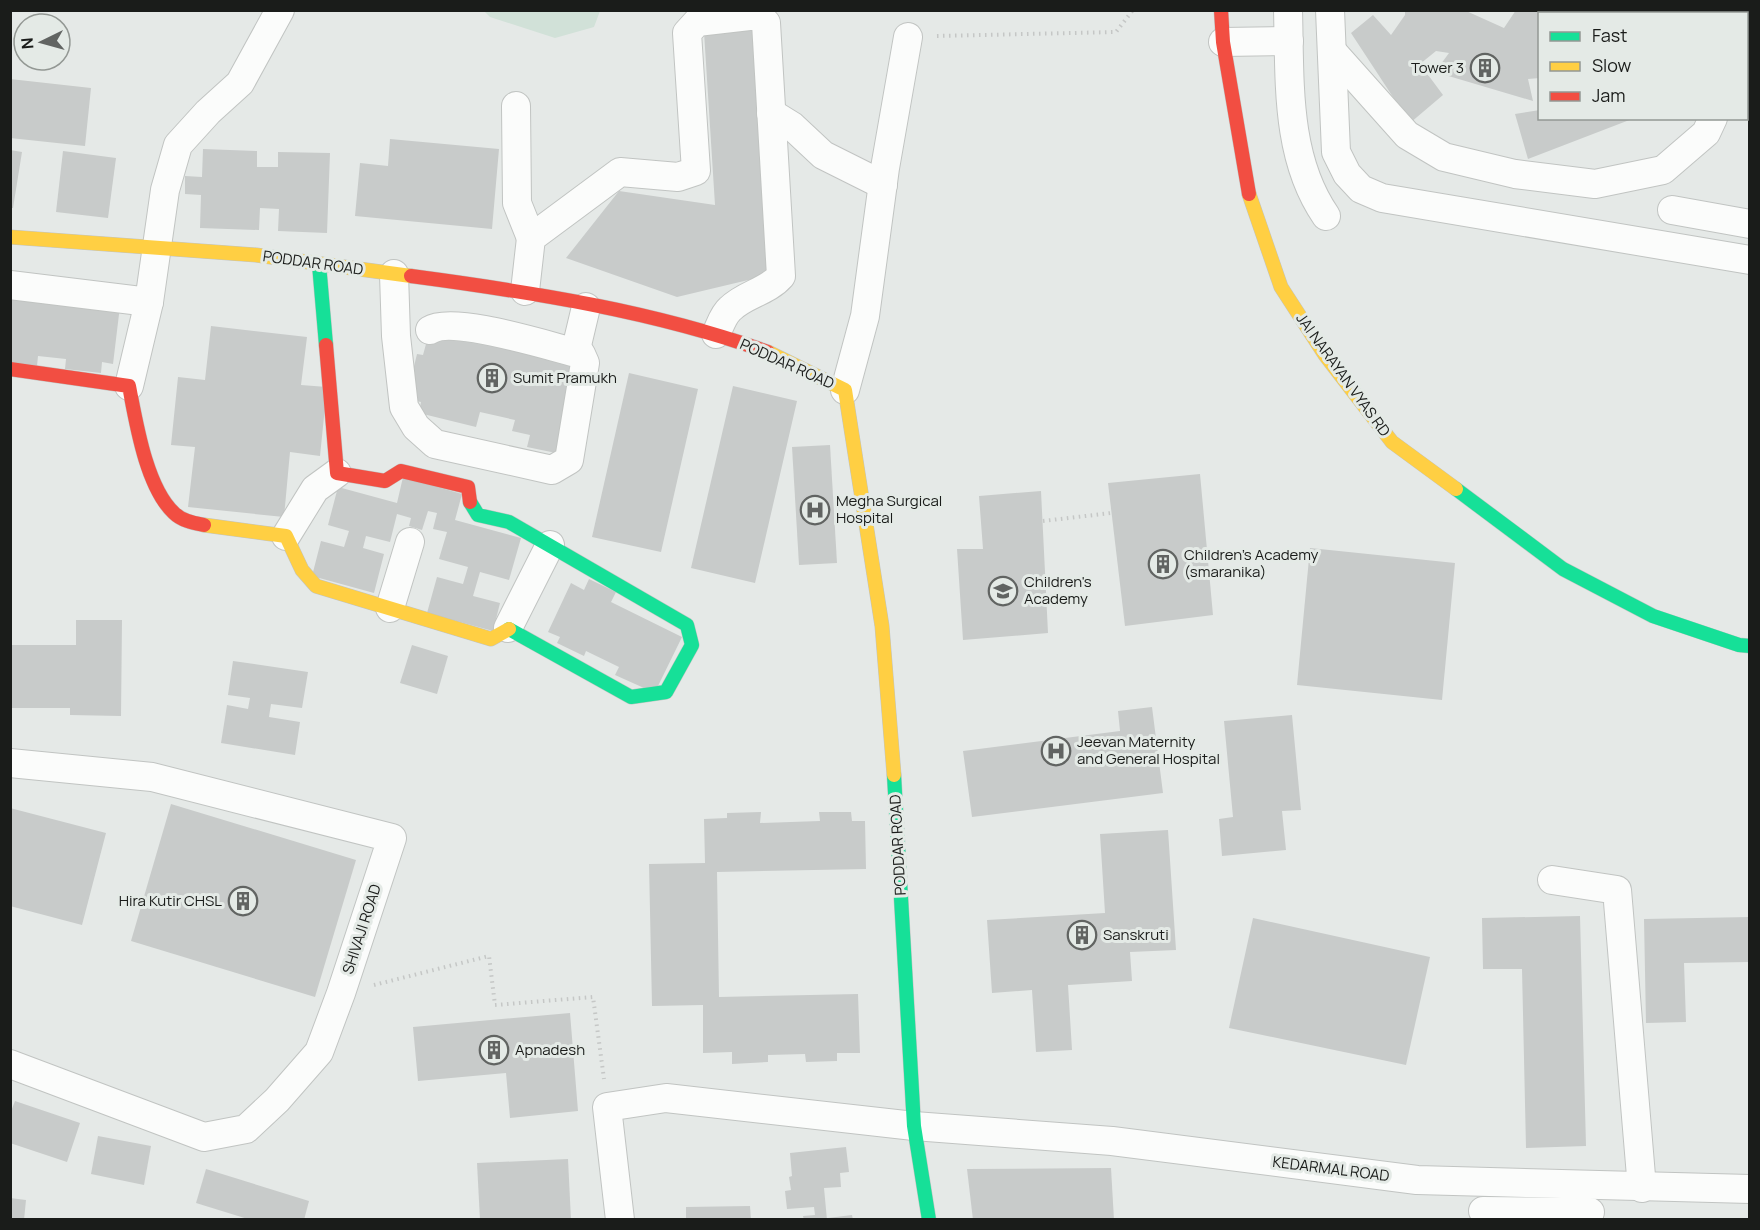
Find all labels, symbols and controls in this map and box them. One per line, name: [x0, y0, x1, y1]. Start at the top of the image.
north arrow: [12, 12, 72, 72]
legend: [1538, 12, 1748, 120]
text: Fast: [1592, 23, 1627, 47]
text: N: [16, 37, 39, 50]
building icon: Tower 3: [1469, 52, 1501, 84]
text: Slow: [1592, 53, 1632, 77]
place label: Tower 3: [1411, 57, 1464, 78]
text: Jam: [1592, 83, 1626, 107]
street label: PODDAR ROAD: [261, 245, 365, 280]
street label: JAI NARAYAN VYAS RD: [1291, 309, 1395, 441]
street label: PODDAR ROAD: [737, 333, 838, 394]
building icon: Sumit Pramukh: [476, 362, 508, 394]
place label: Sumit Pramukh: [513, 367, 617, 388]
place label: Megha Surgical Hospital: [836, 490, 942, 528]
hospital icon: Megha Surgical Hospital: [799, 494, 831, 526]
place label: Children's Academy (smaranika): [1184, 544, 1319, 582]
building icon: Children's Academy (smaranika): [1147, 548, 1179, 580]
place label: Children's Academy: [1024, 571, 1092, 609]
school or university icon: Children's Academy: [987, 575, 1019, 607]
place label: Jeevan Maternity and General Hospital: [1077, 731, 1220, 769]
hospital icon: Jeevan Maternity and General Hospital: [1040, 735, 1072, 767]
street label: PODDAR ROAD: [884, 794, 911, 896]
street label: SHIVAJI ROAD: [337, 881, 386, 977]
building icon: Hira Kutir CHSL: [227, 885, 259, 917]
place label: Hira Kutir CHSL: [119, 890, 222, 911]
building icon: Sanskruti: [1066, 919, 1098, 951]
place label: Sanskruti: [1103, 924, 1169, 945]
building icon: Apnadesh: [478, 1034, 510, 1066]
place label: Apnadesh: [515, 1039, 585, 1060]
street label: KEDARMAL ROAD: [1271, 1151, 1391, 1186]

